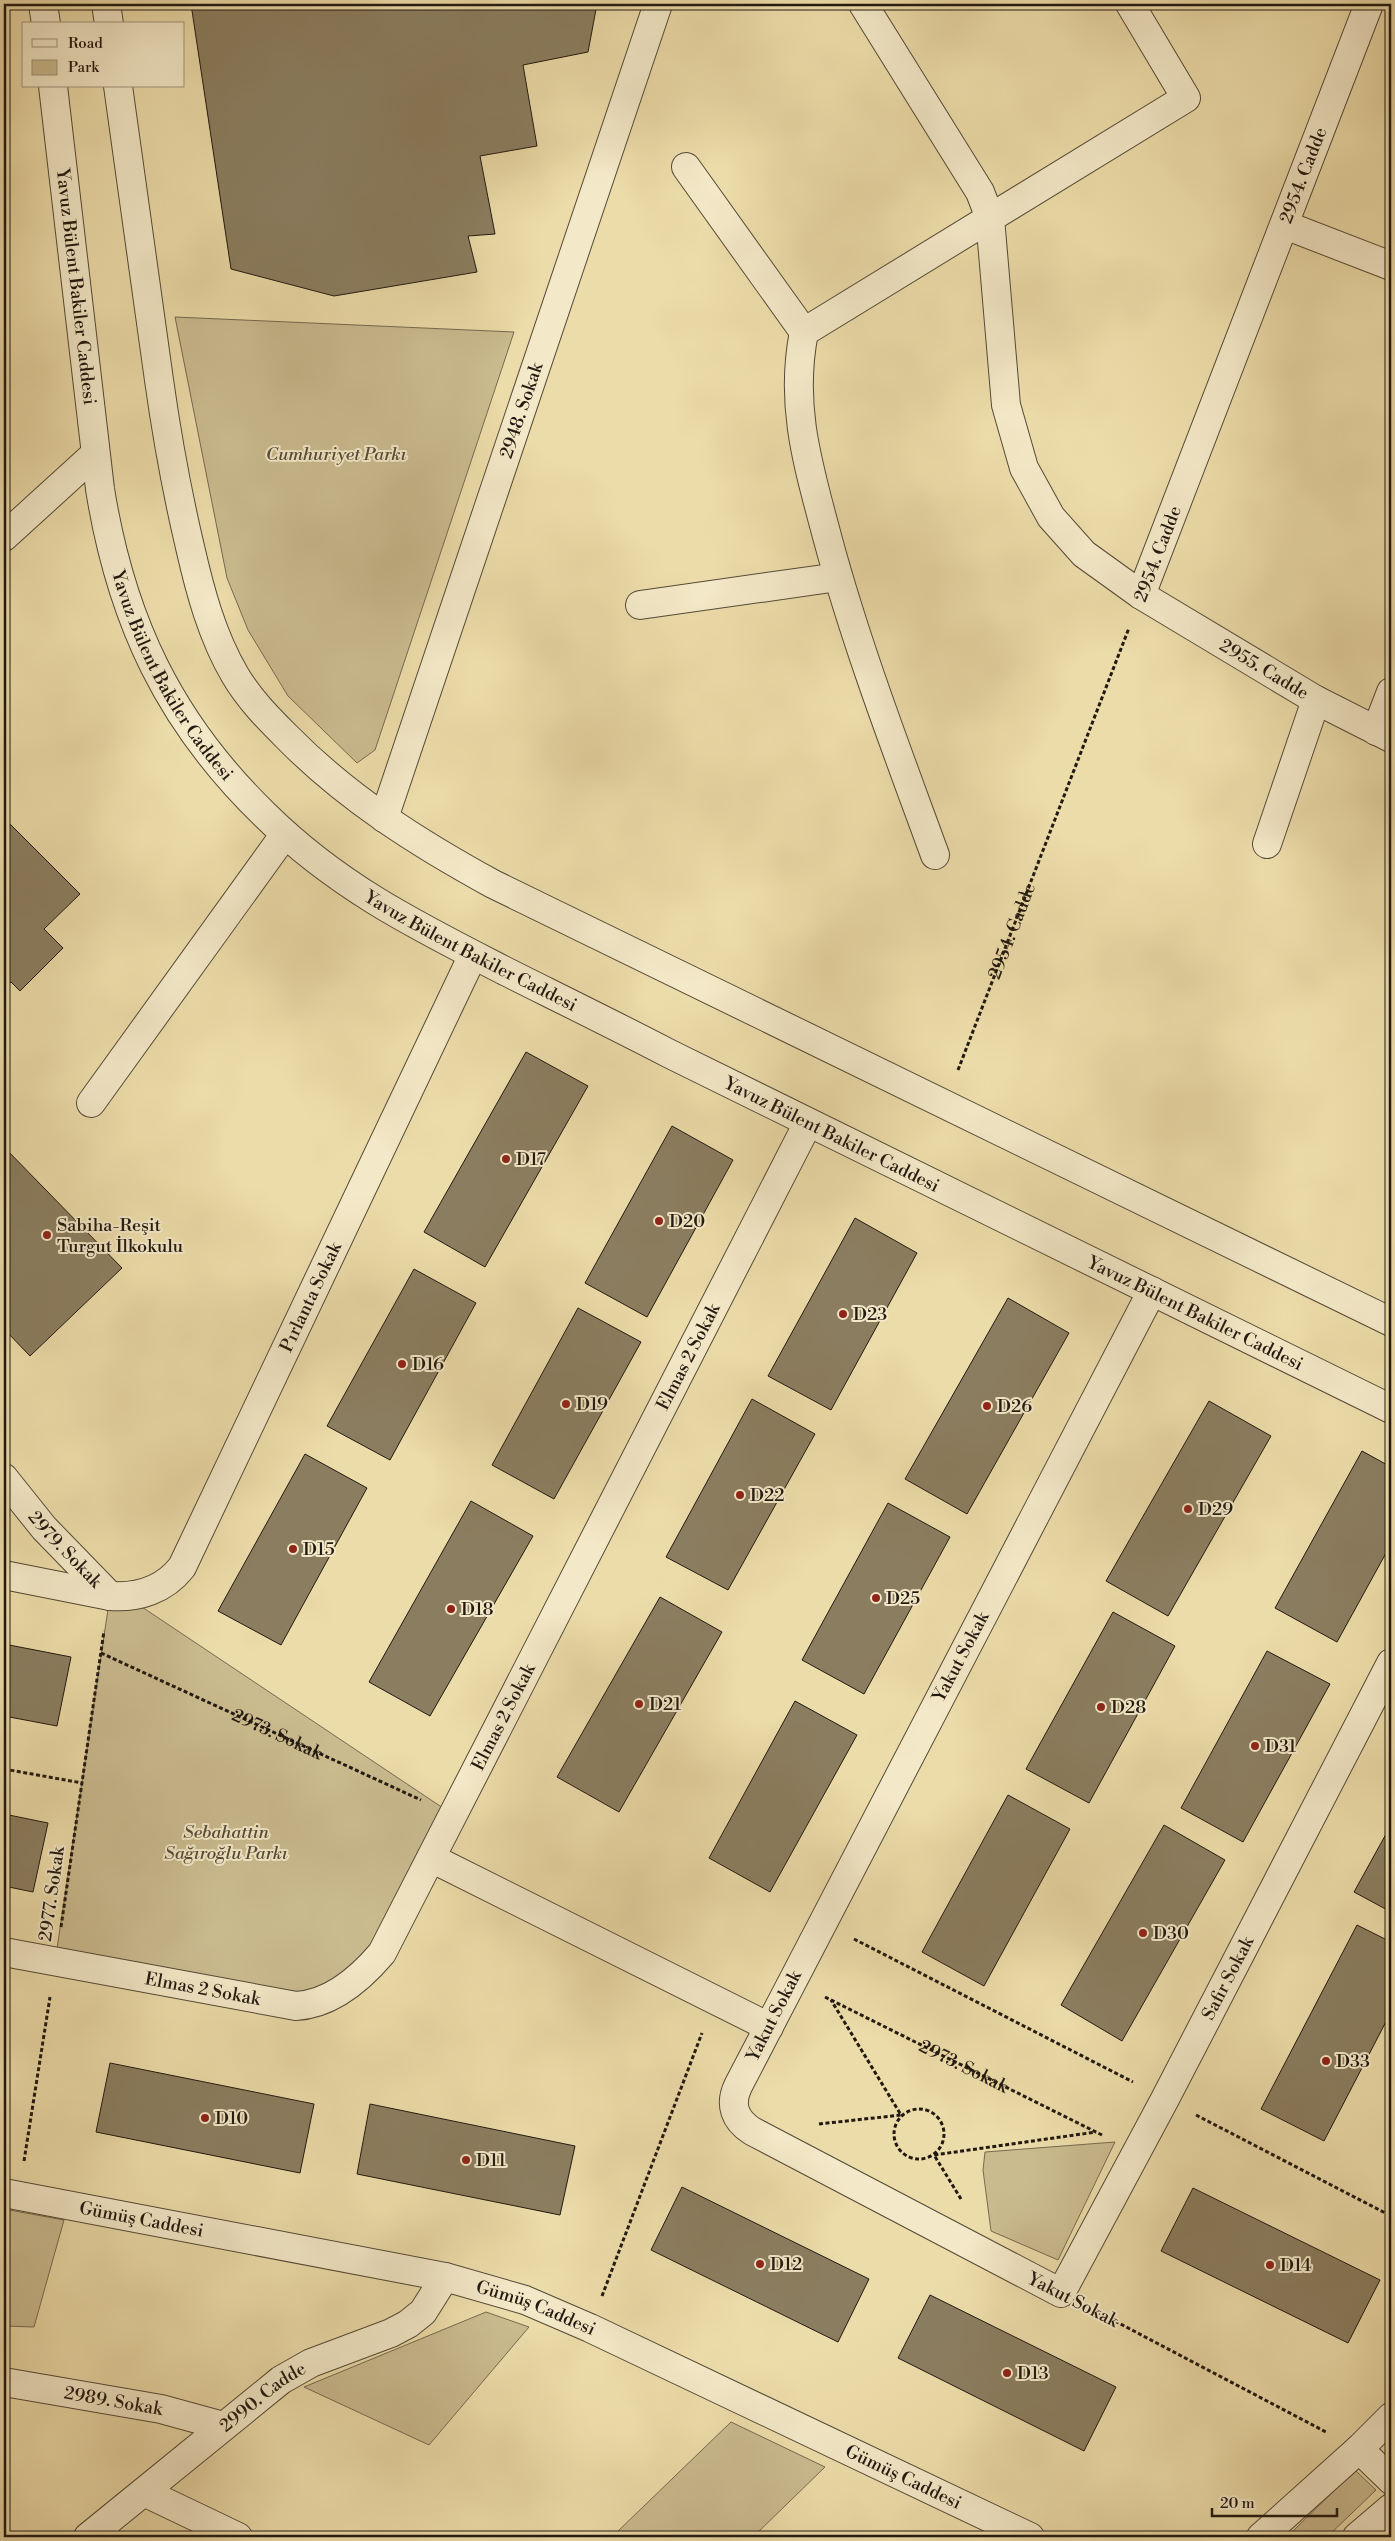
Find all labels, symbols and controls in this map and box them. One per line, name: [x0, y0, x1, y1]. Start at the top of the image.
legend: [22, 22, 185, 88]
text: Road: [68, 34, 103, 53]
text: Park: [68, 58, 100, 77]
street label: 2954. Cadde: [1274, 124, 1332, 226]
street label: Yavuz Bülent Bakiler Caddesi: [51, 166, 102, 406]
street label: 2948. Sokak: [494, 358, 548, 461]
park label: Cumhuriyet Parkı: [266, 443, 407, 466]
street label: 2954. Cadde: [1129, 503, 1187, 605]
street label: Yavuz Bülent Bakiler Caddesi: [106, 566, 238, 785]
street label: 2955. Cadde: [1216, 633, 1313, 705]
street label: 2954. Cadde: [983, 880, 1041, 982]
street label: Yavuz Bülent Bakiler Caddesi: [359, 885, 581, 1017]
street label: Yavuz Bülent Bakiler Caddesi: [719, 1071, 943, 1197]
place label: D17: [516, 1148, 546, 1171]
marker: D17: [500, 1153, 512, 1165]
place label: D20: [669, 1210, 705, 1233]
place label: Sabiha-Reşit Turgut İlkokulu: [57, 1214, 184, 1258]
marker: D20: [653, 1215, 665, 1227]
marker: Sabiha-Reşit Turgut İlkokulu: [41, 1229, 53, 1241]
street label: Pırlanta Sokak: [274, 1237, 347, 1356]
street label: Yavuz Bülent Bakiler Caddesi: [1083, 1250, 1307, 1376]
street label: Elmas 2 Sokak: [651, 1298, 726, 1414]
place label: D23: [853, 1303, 887, 1326]
marker: D23: [837, 1308, 849, 1320]
place label: D16: [412, 1353, 444, 1376]
marker: D16: [396, 1358, 408, 1370]
place label: D19: [576, 1393, 608, 1416]
place label: D26: [997, 1395, 1032, 1418]
marker: D19: [560, 1398, 572, 1410]
marker: D26: [981, 1400, 993, 1412]
place label: D22: [750, 1484, 785, 1507]
marker: D22: [734, 1489, 746, 1501]
place label: D29: [1198, 1498, 1233, 1521]
marker: D29: [1182, 1503, 1194, 1515]
street label: 2979. Sokak: [23, 1506, 108, 1594]
place label: D15: [303, 1538, 335, 1561]
marker: D15: [287, 1543, 299, 1555]
place label: D25: [886, 1587, 920, 1610]
marker: D25: [870, 1592, 882, 1604]
place label: D18: [461, 1598, 493, 1621]
marker: D18: [445, 1603, 457, 1615]
street label: Yakut Sokak: [927, 1606, 995, 1707]
street label: Elmas 2 Sokak: [466, 1658, 541, 1774]
place label: D21: [649, 1693, 681, 1716]
place label: D28: [1111, 1696, 1146, 1719]
marker: D21: [633, 1698, 645, 1710]
marker: D28: [1095, 1701, 1107, 1713]
street label: 2973. Sokak: [228, 1703, 328, 1765]
place label: D31: [1265, 1735, 1296, 1758]
marker: D31: [1249, 1740, 1261, 1752]
park label: Sebahattin Sağıroğlu Parkı: [164, 1821, 288, 1865]
street label: 2977. Sokak: [34, 1844, 70, 1943]
place label: D30: [1153, 1922, 1189, 1945]
marker: D30: [1137, 1927, 1149, 1939]
street label: Safir Sokak: [1197, 1931, 1260, 2024]
street label: Yakut Sokak: [741, 1965, 807, 2066]
street label: Elmas 2 Sokak: [143, 1967, 264, 2011]
street label: 2973. Sokak: [915, 2034, 1014, 2099]
place label: D33: [1336, 2050, 1370, 2073]
marker: D33: [1320, 2055, 1332, 2067]
place label: D10: [215, 2107, 248, 2130]
marker: D10: [199, 2112, 211, 2124]
place label: D11: [476, 2149, 506, 2172]
marker: D11: [460, 2154, 472, 2166]
street label: Gümüş Caddesi: [77, 2196, 206, 2242]
place label: D12: [770, 2253, 802, 2276]
place label: D14: [1280, 2254, 1312, 2277]
marker: D12: [754, 2258, 766, 2270]
marker: D14: [1264, 2259, 1276, 2271]
street label: Yakut Sokak: [1023, 2267, 1124, 2333]
street label: Gümüş Caddesi: [474, 2275, 600, 2341]
street label: 2990. Cadde: [215, 2357, 310, 2437]
place label: D13: [1017, 2362, 1049, 2385]
marker: D13: [1001, 2367, 1013, 2379]
street label: 2989. Sokak: [62, 2381, 166, 2421]
street label: Gümüş Caddesi: [842, 2439, 965, 2514]
scale bar: [1212, 2486, 1338, 2518]
text: 20 m: [1220, 2494, 1255, 2513]

